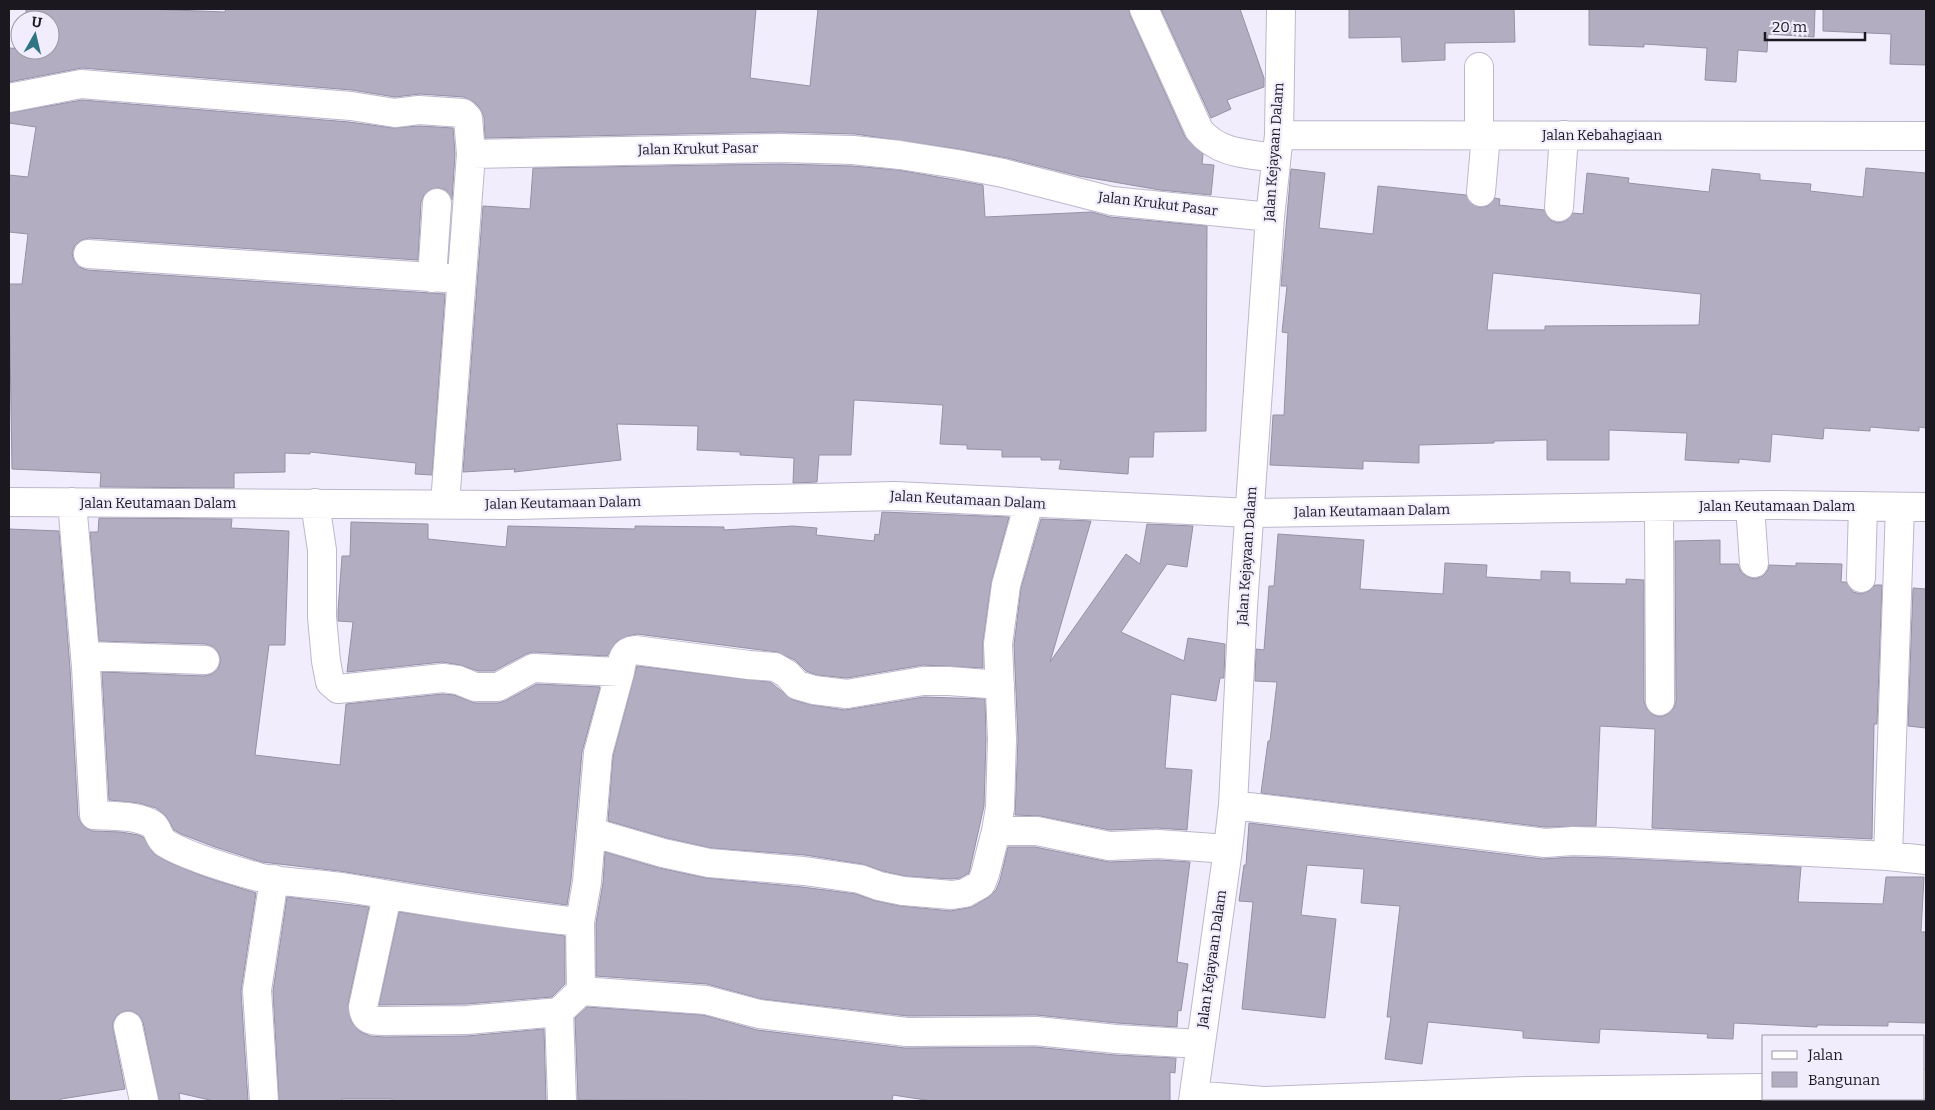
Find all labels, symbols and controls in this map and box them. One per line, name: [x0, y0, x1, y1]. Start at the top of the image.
north arrow: [10, 10, 60, 60]
scale bar: [1765, 10, 1865, 42]
text: U: [30, 13, 44, 32]
text: 20 m: [1772, 18, 1808, 36]
street label: Jalan Kejayaan Dalam: [1261, 81, 1287, 223]
street label: Jalan Kebahagiaan: [1541, 127, 1662, 144]
street label: Jalan Krukut Pasar: [637, 139, 758, 159]
street label: Jalan Krukut Pasar: [1096, 188, 1219, 220]
street label: Jalan Kejayaan Dalam: [1234, 485, 1260, 627]
street label: Jalan Keutamaan Dalam: [889, 487, 1047, 513]
street label: Jalan Keutamaan Dalam: [484, 493, 642, 513]
street label: Jalan Keutamaan Dalam: [79, 495, 237, 512]
street label: Jalan Keutamaan Dalam: [1698, 498, 1856, 515]
street label: Jalan Keutamaan Dalam: [1293, 501, 1451, 521]
street label: Jalan Kejayaan Dalam: [1194, 888, 1230, 1030]
legend: [1762, 1035, 1925, 1100]
text: Jalan: [1807, 1046, 1843, 1064]
text: Bangunan: [1808, 1071, 1880, 1089]

